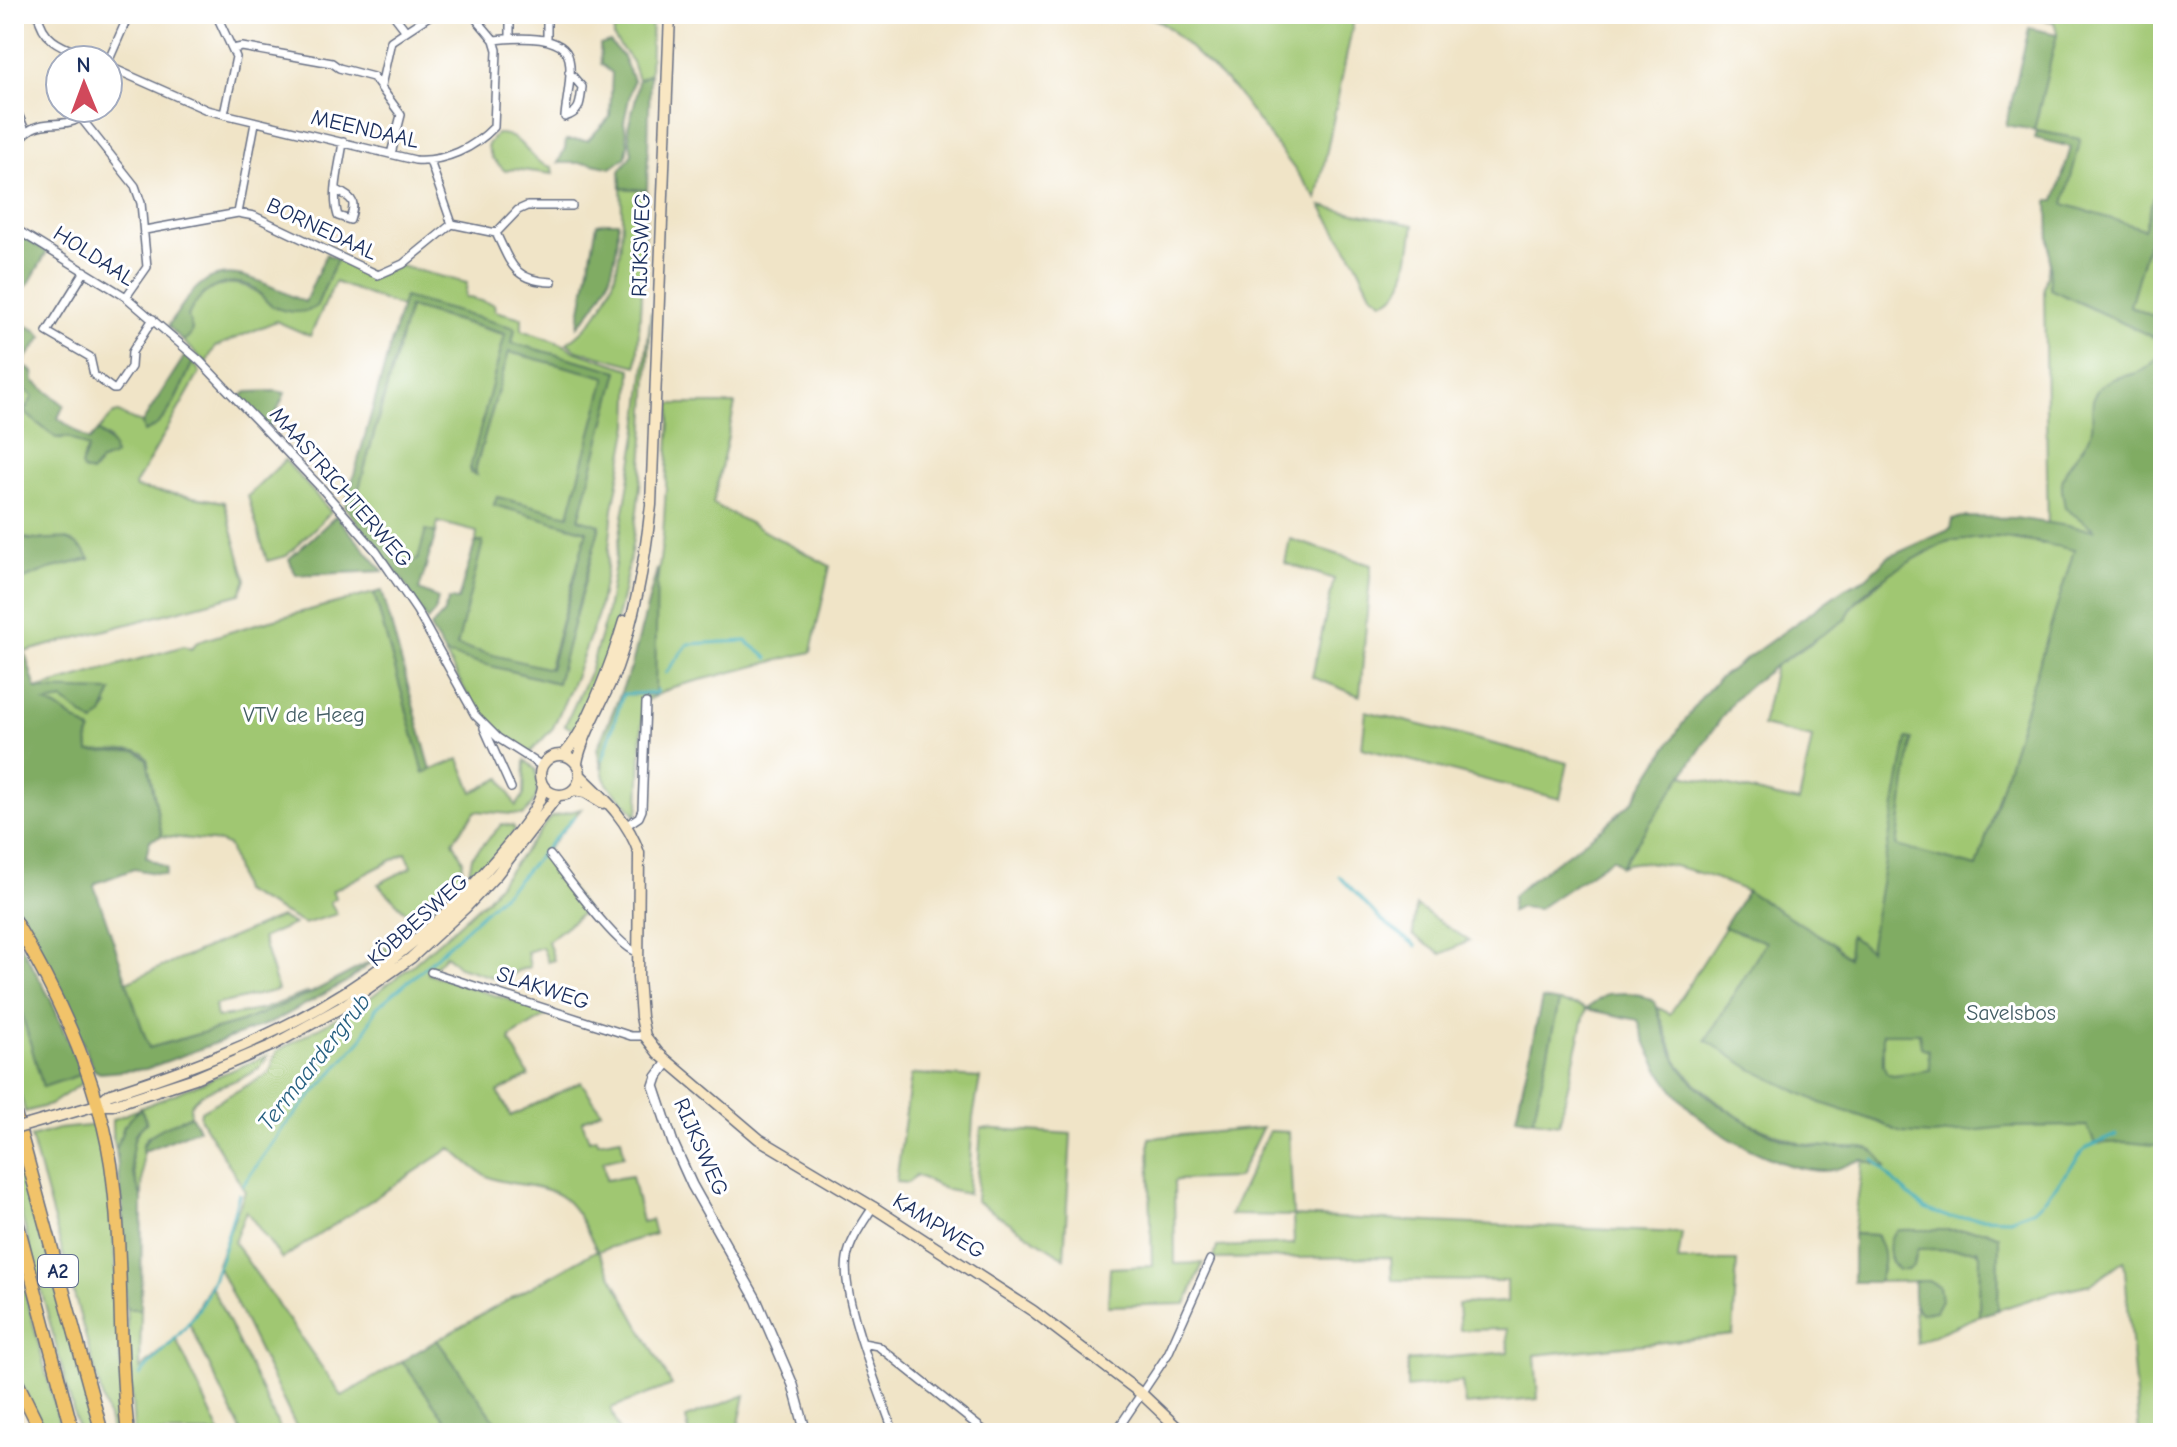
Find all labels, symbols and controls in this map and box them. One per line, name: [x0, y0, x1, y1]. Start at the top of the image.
north arrow: [44, 44, 124, 124]
text: N: [76, 52, 91, 78]
street label: MEENDAAL: [309, 104, 421, 154]
street label: BORNEDAAL: [263, 192, 381, 266]
street label: RIJKSWEG: [626, 193, 656, 297]
street label: HOLDAAL: [49, 220, 139, 292]
street label: MAASTRICHTERWEG: [264, 402, 418, 572]
park label: VTV de Heeg: [243, 702, 365, 728]
street label: KÖBBESWEG: [362, 868, 474, 972]
street label: SLAKWEG: [493, 961, 593, 1015]
water label: Termaardergrub: [252, 988, 376, 1136]
park label: Savelsbos: [1966, 1000, 2056, 1026]
street label: RIJKSWEG: [668, 1094, 734, 1200]
street label: KAMPWEG: [888, 1187, 990, 1265]
road number: A2: [38, 1255, 78, 1287]

